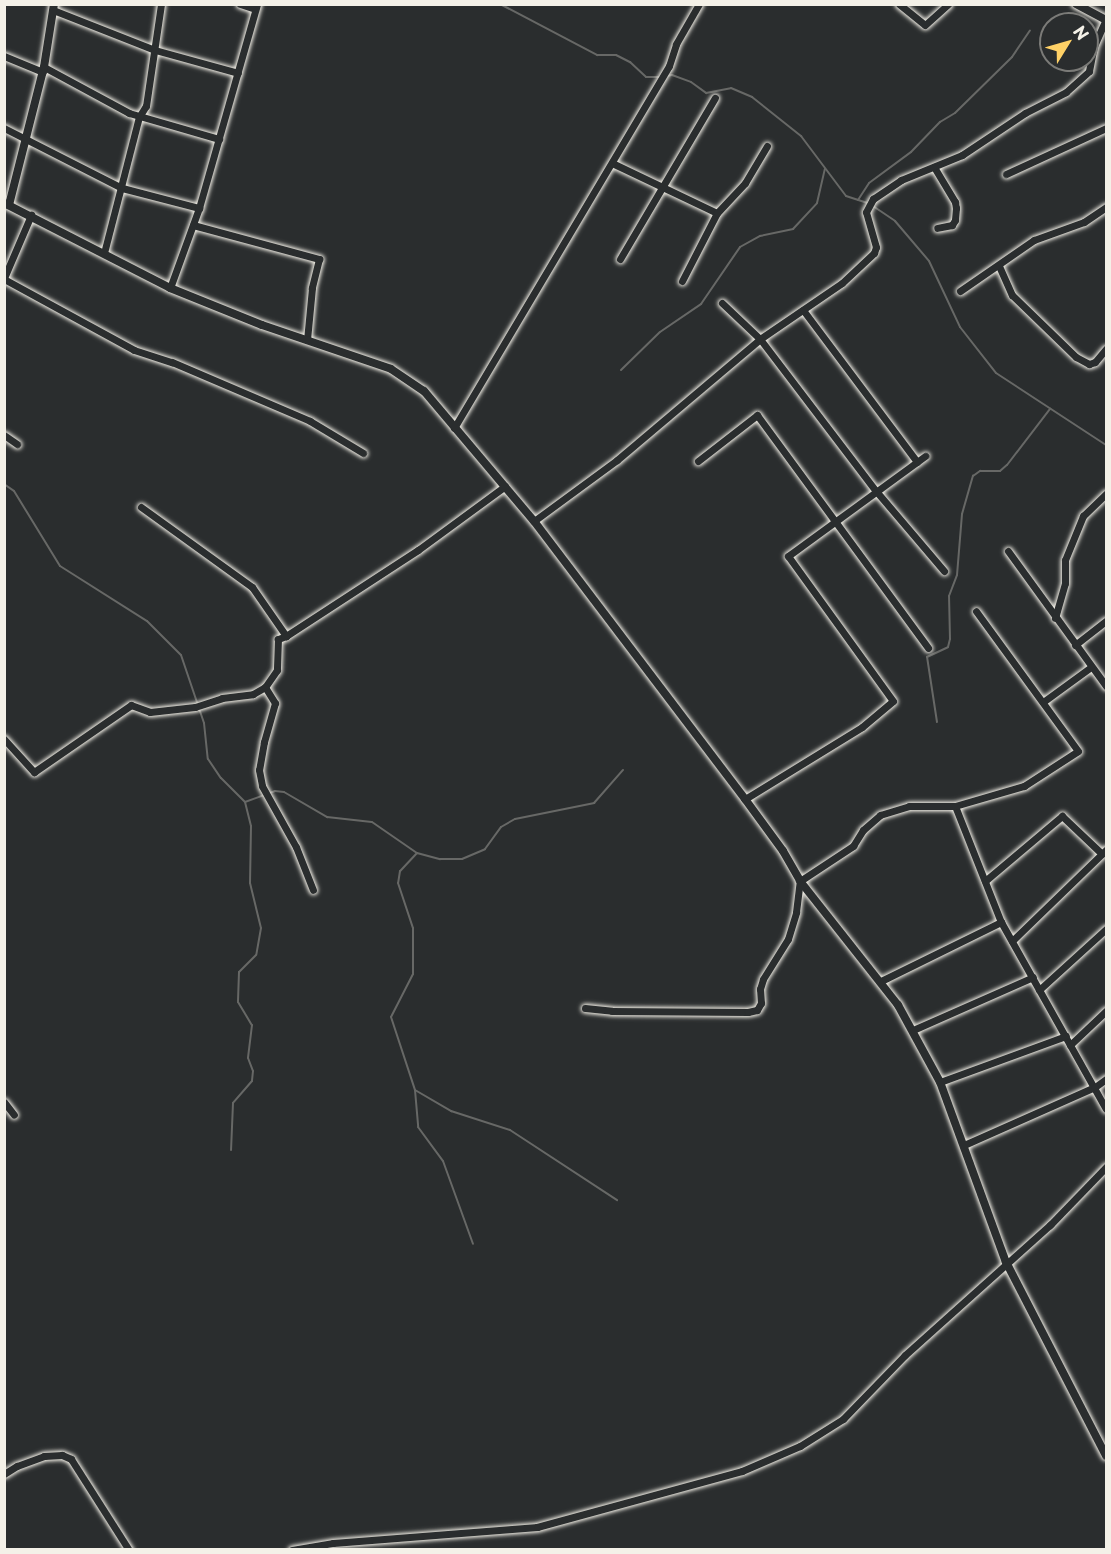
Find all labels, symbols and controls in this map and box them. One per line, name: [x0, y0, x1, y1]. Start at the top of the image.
north arrow: [1039, 12, 1099, 72]
text: N: [1068, 20, 1095, 45]

